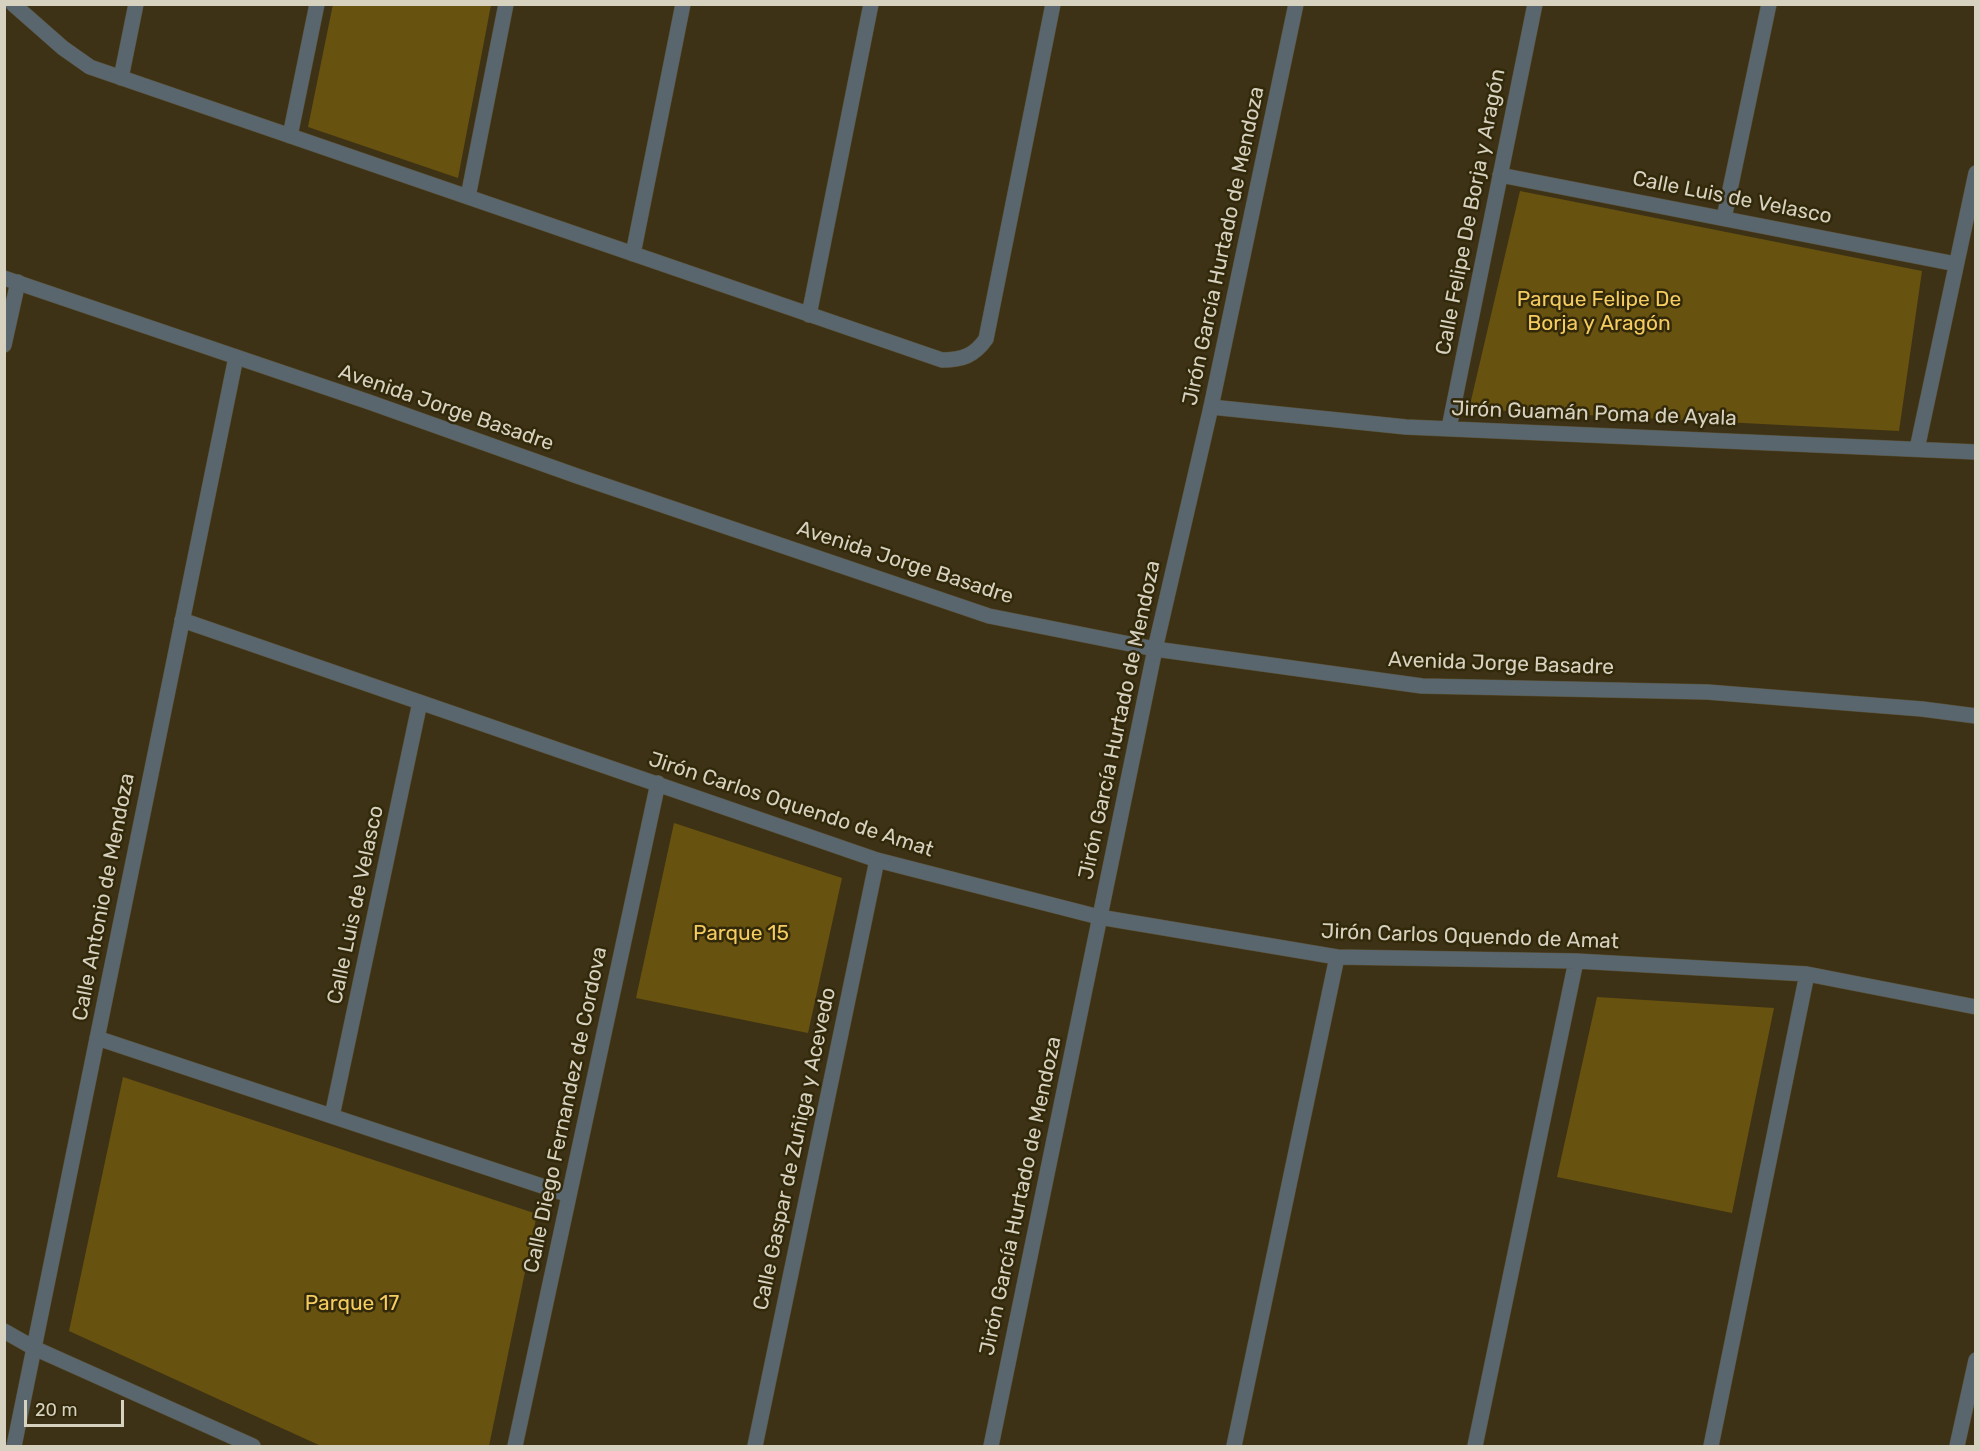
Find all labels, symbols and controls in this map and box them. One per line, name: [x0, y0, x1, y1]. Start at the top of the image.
street label: Calle Felipe De Borja y Aragón: [1431, 67, 1511, 357]
street label: Jirón García Hurtado de Mendoza: [1178, 84, 1270, 408]
street label: Calle Luis de Velasco: [1630, 166, 1834, 230]
park label: Parque Felipe De Borja y Aragón: [1517, 287, 1681, 337]
street label: Avenida Jorge Basadre: [335, 359, 557, 457]
street label: Jirón Guamán Poma de Ayala: [1451, 396, 1737, 432]
street label: Avenida Jorge Basadre: [794, 516, 1016, 610]
street label: Jirón García Hurtado de Mendoza: [1074, 558, 1166, 882]
street label: Avenida Jorge Basadre: [1388, 647, 1614, 681]
street label: Jirón Carlos Oquendo de Amat: [645, 747, 937, 863]
street label: Calle Antonio de Mendoza: [68, 771, 140, 1023]
street label: Calle Luis de Velasco: [323, 803, 389, 1007]
street label: Jirón Carlos Oquendo de Amat: [1321, 919, 1619, 955]
park label: Parque 15: [693, 921, 789, 947]
street label: Calle Diego Fernandez de Cordova: [519, 945, 613, 1275]
street label: Calle Gaspar de Zuñiga y Acevedo: [748, 985, 842, 1313]
street label: Jirón García Hurtado de Mendoza: [975, 1034, 1067, 1358]
park label: Parque 17: [305, 1291, 399, 1317]
scale bar: [27, 1388, 128, 1426]
text: 20 m: [35, 1399, 77, 1421]

